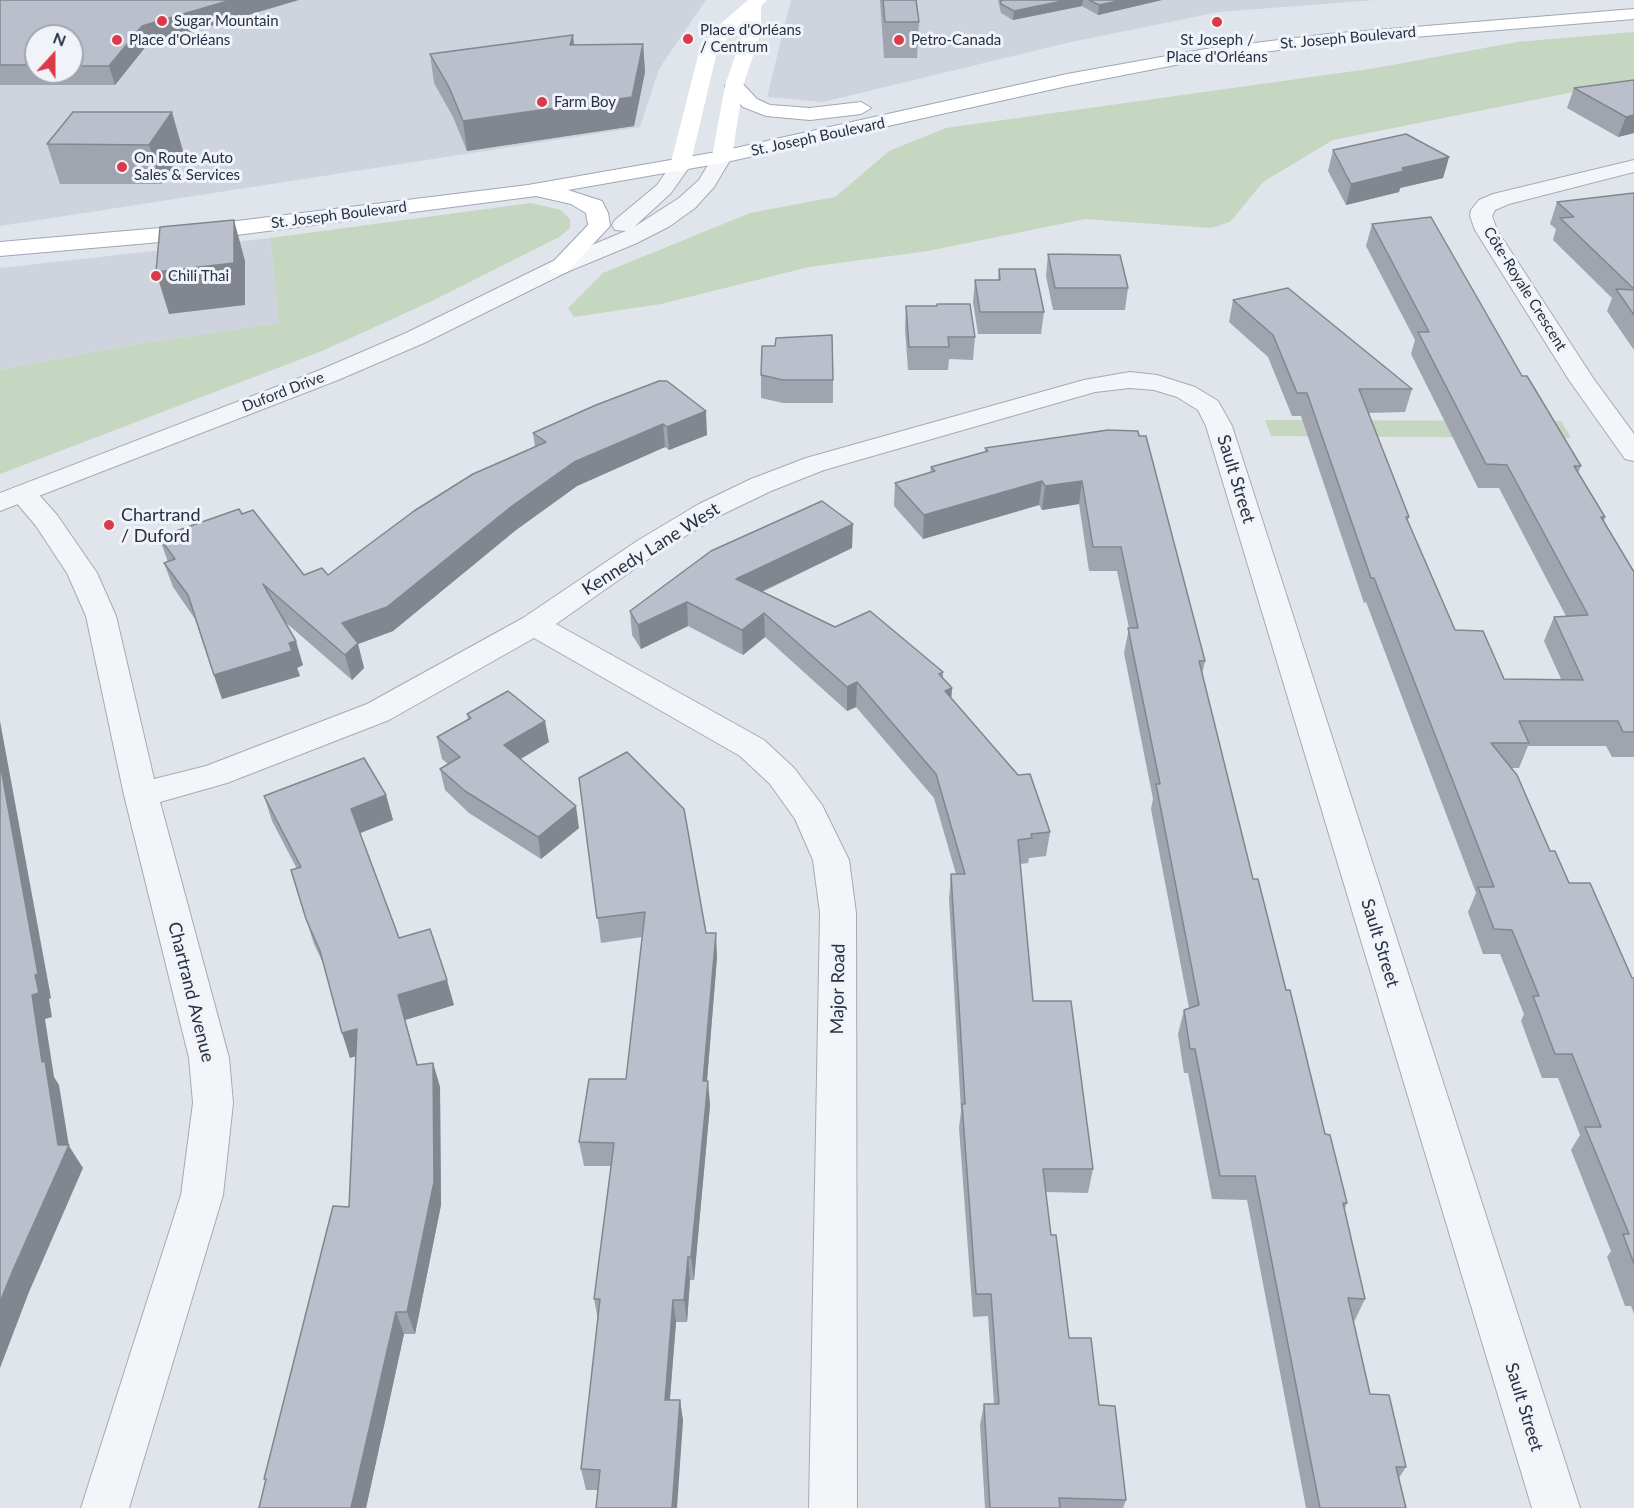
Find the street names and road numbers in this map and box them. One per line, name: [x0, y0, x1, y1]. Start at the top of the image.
street label: St. Joseph Boulevard: [1279, 23, 1417, 53]
street label: St. Joseph Boulevard: [749, 114, 887, 160]
street label: St. Joseph Boulevard: [270, 198, 408, 232]
street label: Côte-Royale Crescent: [1480, 224, 1570, 354]
street label: Duford Drive: [239, 368, 327, 416]
street label: Sault Street: [1212, 432, 1260, 526]
street label: Kennedy Lane West: [578, 498, 724, 600]
street label: Sault Street: [1356, 896, 1404, 990]
street label: Chartrand Avenue: [163, 920, 219, 1064]
street label: Major Road: [826, 943, 850, 1035]
street label: Sault Street: [1500, 1360, 1548, 1454]

